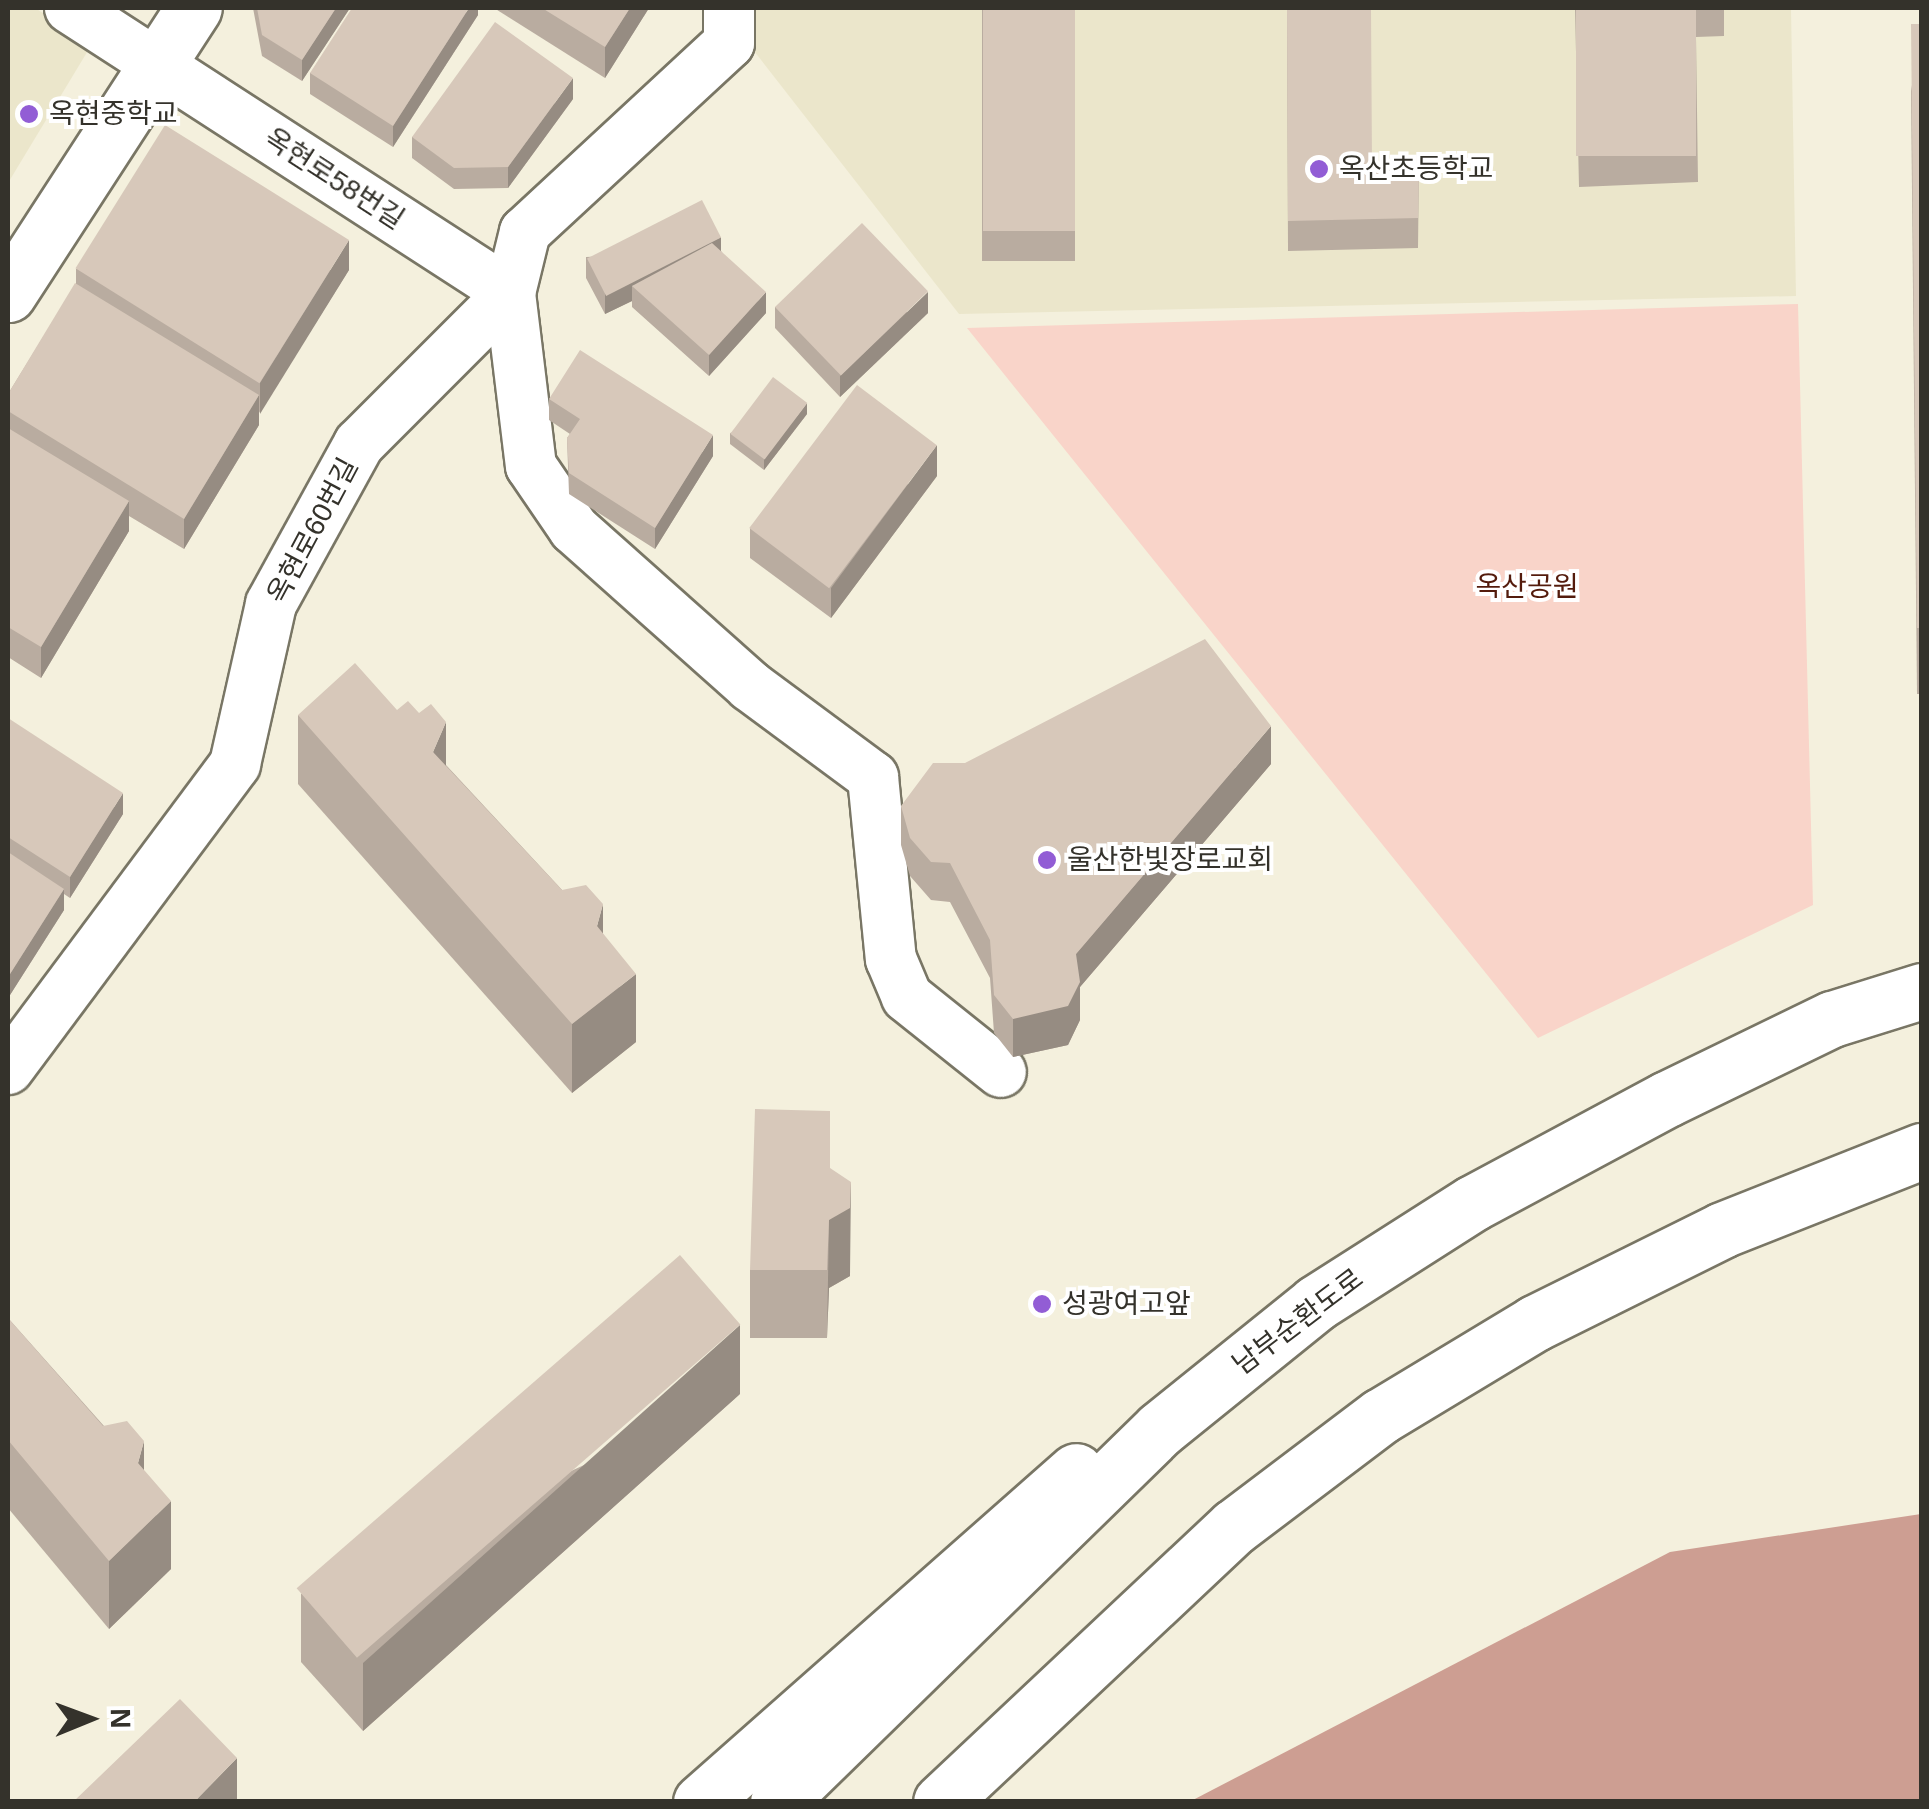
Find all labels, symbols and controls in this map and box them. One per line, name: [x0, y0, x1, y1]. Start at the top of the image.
place label: 옥현중학교: [49, 97, 178, 131]
marker: 옥현중학교: [18, 103, 40, 125]
street label: 옥현로58번길: [258, 121, 410, 237]
place label: 옥산초등학교: [1339, 152, 1494, 186]
marker: 옥산초등학교: [1308, 158, 1330, 180]
street label: 옥현로60번길: [261, 453, 365, 609]
park label: 옥산공원: [1475, 570, 1579, 604]
place label: 울산한빛장로교회: [1067, 843, 1273, 877]
marker: 울산한빛장로교회: [1036, 849, 1058, 871]
street label: 남부순환도로: [1226, 1262, 1370, 1382]
place label: 성광여고앞: [1062, 1287, 1191, 1321]
marker: 성광여고앞: [1031, 1293, 1053, 1315]
north arrow: [40, 1669, 140, 1769]
text: N: [105, 1708, 136, 1729]

